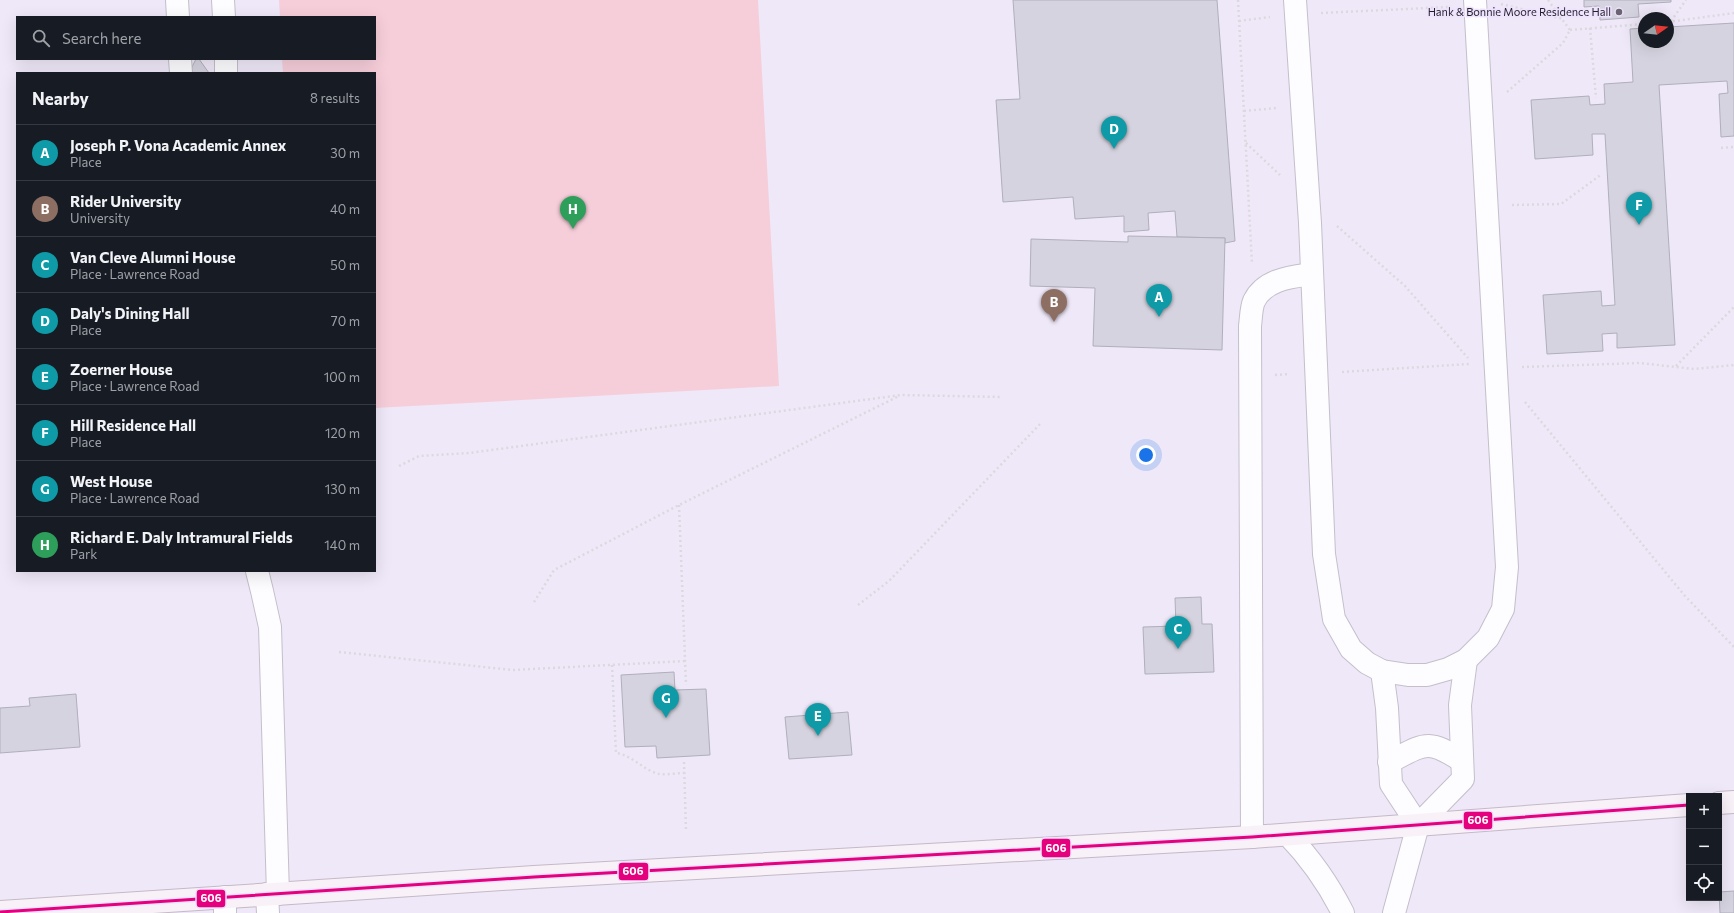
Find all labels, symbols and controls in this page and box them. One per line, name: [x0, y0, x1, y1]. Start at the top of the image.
place label: Hank & Bonnie Moore Residence Hall: [1428, 5, 1611, 18]
marker: Hank & Bonnie Moore Residence Hall: [1614, 7, 1624, 17]
north arrow: [1638, 12, 1674, 48]
search box: [16, 16, 376, 60]
icon: search: [30, 27, 52, 49]
text: Search here: [62, 29, 141, 47]
text: Nearby: [32, 88, 89, 109]
text: 8 results: [310, 90, 360, 106]
pin: D: [1101, 116, 1127, 149]
text: Joseph P. Vona Academic Annex: [70, 136, 286, 154]
text: A: [40, 145, 50, 161]
text: 30 m: [330, 145, 360, 161]
text: Place: [70, 154, 102, 170]
text: Rider University: [70, 192, 182, 210]
pin: F: [1626, 192, 1652, 225]
pin: H: [560, 196, 586, 229]
text: B: [41, 201, 49, 217]
text: 40 m: [330, 201, 360, 217]
text: University: [70, 210, 130, 226]
text: Van Cleve Alumni House: [70, 248, 236, 266]
text: C: [41, 257, 49, 273]
text: 50 m: [330, 257, 360, 273]
text: Place · Lawrence Road: [70, 266, 200, 282]
pin: A: [1146, 284, 1172, 317]
pin: B: [1041, 289, 1067, 322]
text: Daly's Dining Hall: [70, 304, 190, 322]
text: D: [40, 313, 50, 329]
text: 70 m: [331, 313, 360, 329]
text: Place: [70, 322, 102, 338]
text: Zoerner House: [70, 360, 173, 378]
text: E: [41, 369, 49, 385]
text: 100 m: [324, 369, 360, 385]
text: Place · Lawrence Road: [70, 378, 200, 394]
text: Hill Residence Hall: [70, 416, 196, 434]
text: F: [41, 425, 49, 441]
text: 120 m: [325, 425, 360, 441]
text: Place: [70, 434, 102, 450]
your location: [1136, 445, 1156, 465]
text: West House: [70, 472, 152, 490]
text: G: [40, 481, 50, 497]
text: 130 m: [325, 481, 360, 497]
text: Place · Lawrence Road: [70, 490, 200, 506]
text: Richard E. Daly Intramural Fields: [70, 528, 293, 546]
text: H: [40, 537, 50, 553]
text: 140 m: [324, 537, 360, 553]
text: Park: [70, 546, 97, 562]
pin: C: [1165, 616, 1191, 649]
pin: G: [653, 685, 679, 718]
pin: E: [805, 703, 831, 736]
map controls: [1686, 793, 1722, 901]
button: +: [1686, 793, 1722, 829]
line badge: 606: [1463, 811, 1493, 830]
text: 606: [1468, 813, 1489, 826]
button: −: [1686, 829, 1722, 865]
line badge: 606: [1041, 838, 1071, 858]
text: 606: [1046, 841, 1067, 854]
line badge: 606: [618, 862, 649, 881]
text: 606: [623, 864, 644, 877]
button: locate: [1686, 865, 1722, 901]
line badge: 606: [196, 889, 226, 908]
text: 606: [201, 891, 222, 904]

